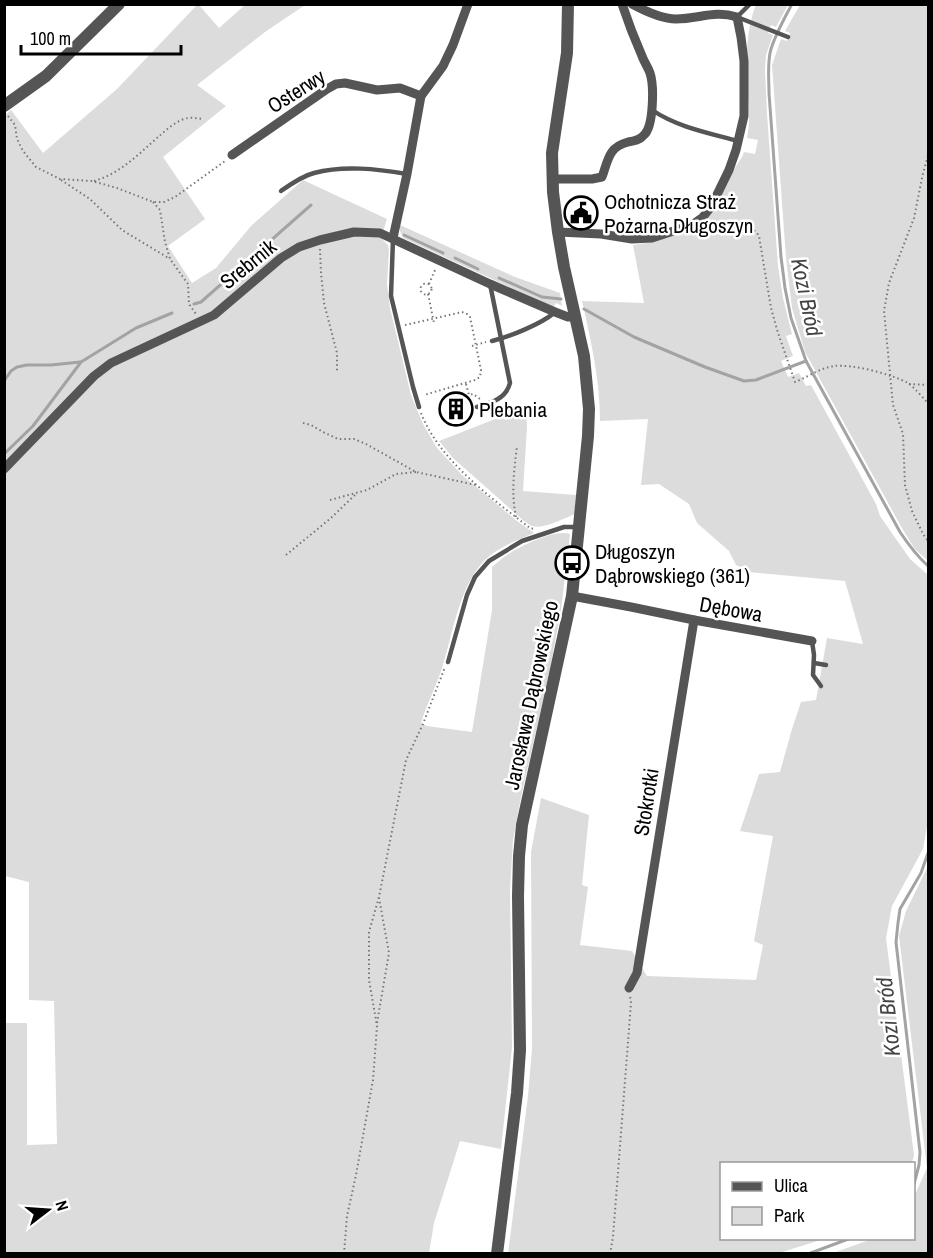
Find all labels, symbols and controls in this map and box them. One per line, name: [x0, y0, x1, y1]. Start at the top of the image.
scale bar: [21, 18, 182, 56]
text: 100 m: [30, 26, 71, 51]
street label: Osterwy: [262, 62, 331, 120]
place label: Ochotnicza Straż Pożarna Długoszyn: [604, 187, 753, 240]
public building icon: Ochotnicza Straż Pożarna Długoszyn: [563, 195, 599, 231]
street label: Srebrnik: [214, 232, 283, 296]
water label: Kozi Bród: [784, 255, 830, 340]
building icon: Plebania: [438, 391, 474, 427]
place label: Plebania: [479, 395, 547, 424]
place label: Długoszyn Dąbrowskiego (361): [595, 537, 750, 590]
bus stop icon: Długoszyn Dąbrowskiego (361): [554, 545, 590, 581]
street label: Dębowa: [697, 589, 765, 629]
street label: Jarosława Dąbrowskiego: [497, 598, 565, 792]
street label: Stokrotki: [626, 766, 666, 838]
water label: Kozi Bród: [869, 975, 907, 1058]
legend: [720, 1162, 915, 1240]
text: Ulica: [774, 1173, 808, 1198]
north arrow: [18, 1180, 78, 1240]
text: N: [50, 1198, 74, 1213]
text: Park: [774, 1203, 805, 1228]

